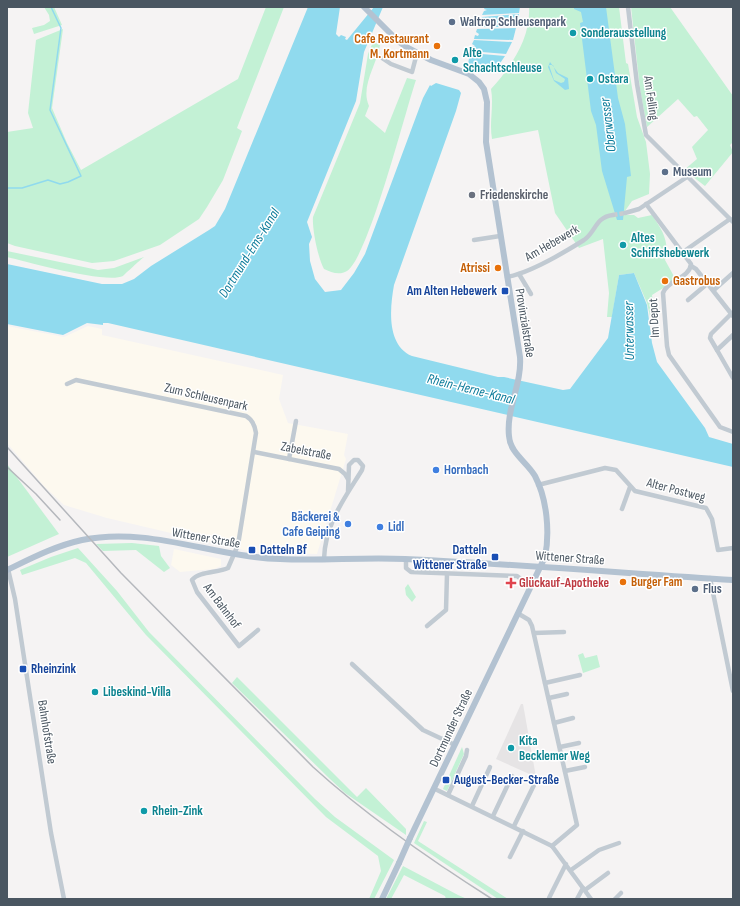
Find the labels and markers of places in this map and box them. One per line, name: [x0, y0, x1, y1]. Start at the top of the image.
place label: Waltrop Schleusenpark: [460, 14, 566, 30]
marker: Waltrop Schleusenpark: [447, 17, 457, 27]
place label: Sonderausstellung: [581, 25, 667, 41]
marker: Sonderausstellung: [568, 28, 578, 38]
place label: Cafe Restaurant M. Kortmann: [354, 31, 430, 62]
marker: Cafe Restaurant M. Kortmann: [432, 41, 442, 51]
place label: Alte Schachtschleuse: [462, 45, 542, 76]
marker: Alte Schachtschleuse: [450, 55, 460, 65]
place label: Ostara: [598, 71, 629, 87]
marker: Ostara: [585, 74, 595, 84]
place label: Museum: [673, 164, 712, 180]
marker: Museum: [660, 167, 670, 177]
place label: Friedenskirche: [480, 187, 549, 203]
marker: Friedenskirche: [467, 190, 477, 200]
place label: Altes Schiffshebewerk: [630, 230, 710, 261]
marker: Altes Schiffshebewerk: [618, 240, 628, 250]
place label: Atrissi: [459, 260, 490, 276]
marker: Atrissi: [493, 263, 503, 273]
place label: Gastrobus: [673, 273, 720, 289]
marker: Gastrobus: [660, 276, 670, 286]
place label: Am Alten Hebewerk: [406, 283, 498, 299]
marker: Am Alten Hebewerk: [500, 286, 510, 296]
place label: Hornbach: [444, 462, 489, 478]
marker: Hornbach: [431, 465, 441, 475]
place label: Bäckerei & Cafe Geiping: [282, 509, 341, 540]
marker: Bäckerei & Cafe Geiping: [343, 519, 353, 529]
place label: Lidl: [388, 519, 404, 535]
marker: Lidl: [375, 522, 385, 532]
place label: Datteln Bf: [260, 542, 308, 558]
place label: Datteln Wittener Straße: [413, 542, 487, 573]
marker: Datteln Bf: [247, 545, 257, 555]
marker: Datteln Wittener Straße: [490, 552, 500, 562]
place label: Burger Fam: [631, 574, 683, 590]
place label: Glückauf-Apotheke: [519, 575, 609, 591]
marker: Burger Fam: [618, 577, 628, 587]
marker: Glückauf-Apotheke: [506, 578, 516, 588]
place label: Flus: [703, 581, 722, 597]
marker: Flus: [690, 584, 700, 594]
place label: Rheinzink: [31, 661, 77, 677]
marker: Rheinzink: [18, 664, 28, 674]
place label: Libeskind-Villa: [103, 684, 171, 700]
marker: Libeskind-Villa: [90, 687, 100, 697]
place label: Kita Becklemer Weg: [519, 733, 590, 764]
marker: Kita Becklemer Weg: [506, 743, 516, 753]
place label: August-Becker-Straße: [453, 772, 559, 788]
marker: August-Becker-Straße: [441, 775, 451, 785]
place label: Rhein-Zink: [152, 803, 203, 819]
marker: Rhein-Zink: [139, 806, 149, 816]

